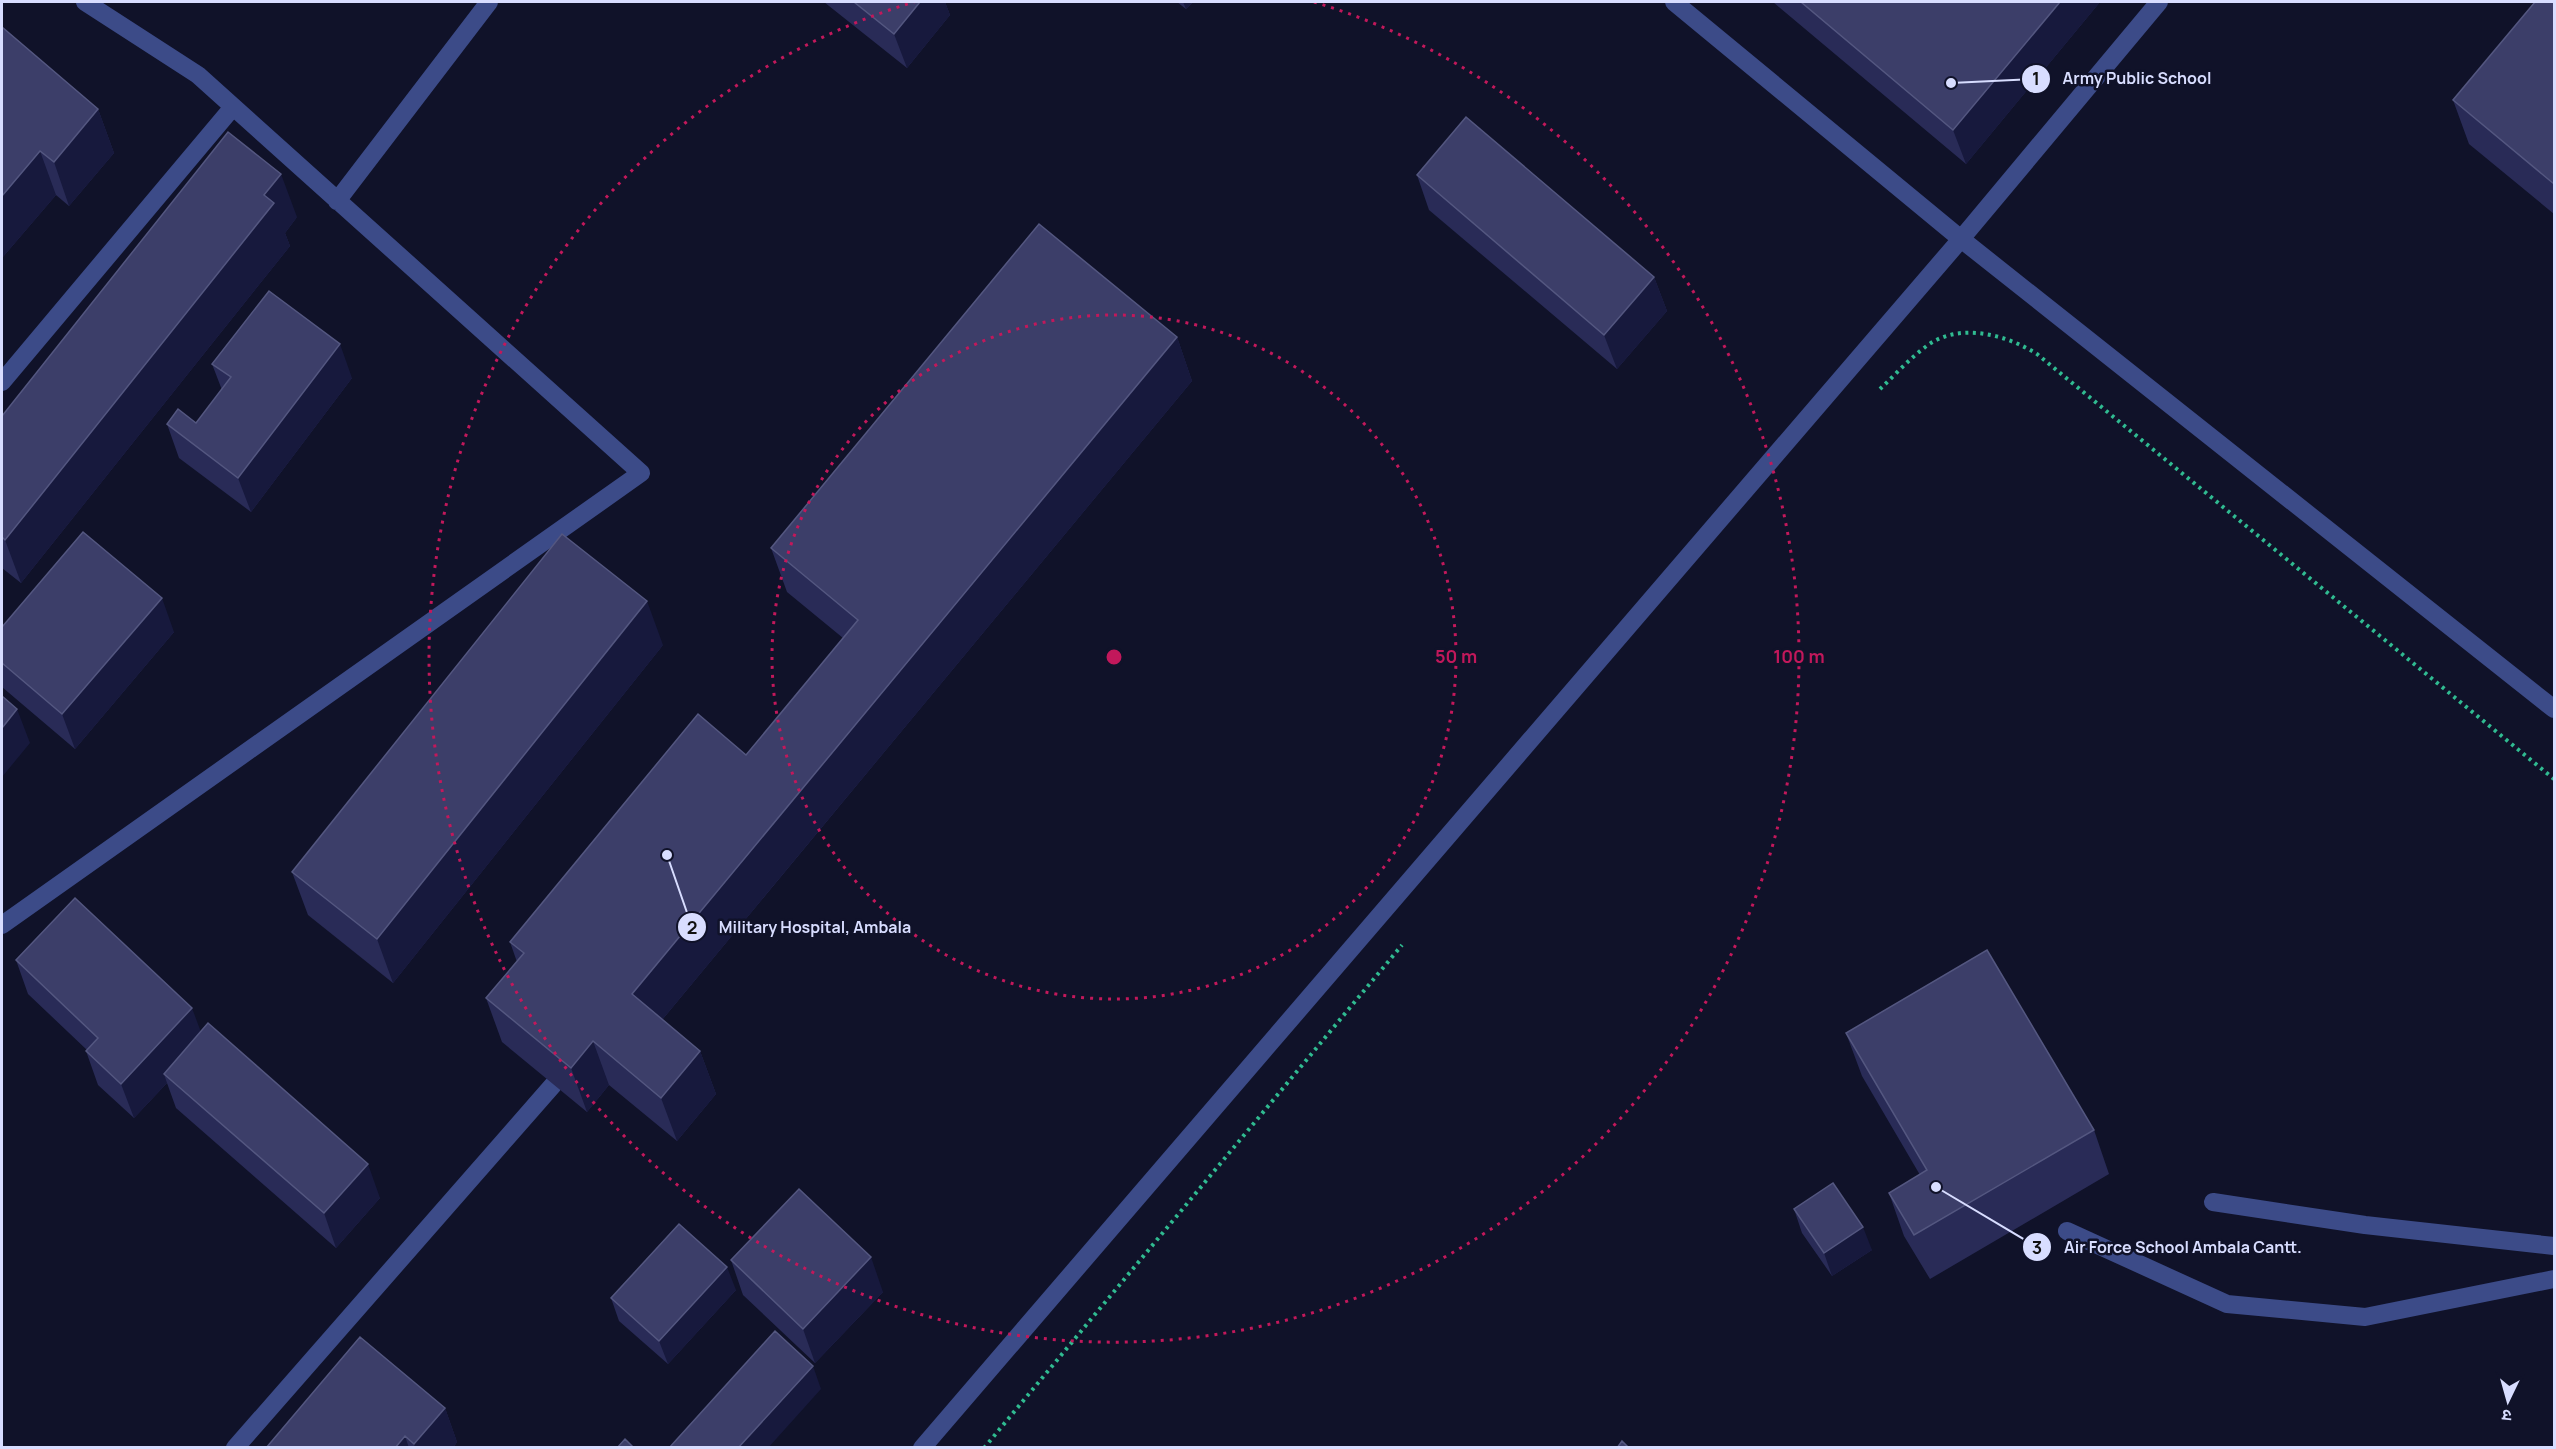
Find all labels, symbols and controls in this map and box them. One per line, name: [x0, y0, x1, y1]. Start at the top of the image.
callout: Army Public School: [2021, 62, 2224, 96]
text: 1: [2032, 66, 2040, 90]
text: Army Public School: [2063, 67, 2211, 89]
text: 50 m: [1435, 644, 1477, 668]
text: 100 m: [1773, 644, 1825, 668]
centre of rings: [1104, 647, 1124, 667]
callout: Military Hospital, Ambala: [677, 910, 924, 944]
text: 2: [687, 915, 697, 939]
text: Military Hospital, Ambala: [719, 916, 911, 938]
callout: Air Force School Ambala Cantt.: [2022, 1230, 2314, 1264]
text: 3: [2032, 1235, 2042, 1259]
text: Air Force School Ambala Cantt.: [2064, 1236, 2302, 1258]
north arrow: [2478, 1371, 2538, 1431]
text: उ: [2500, 1405, 2512, 1427]

